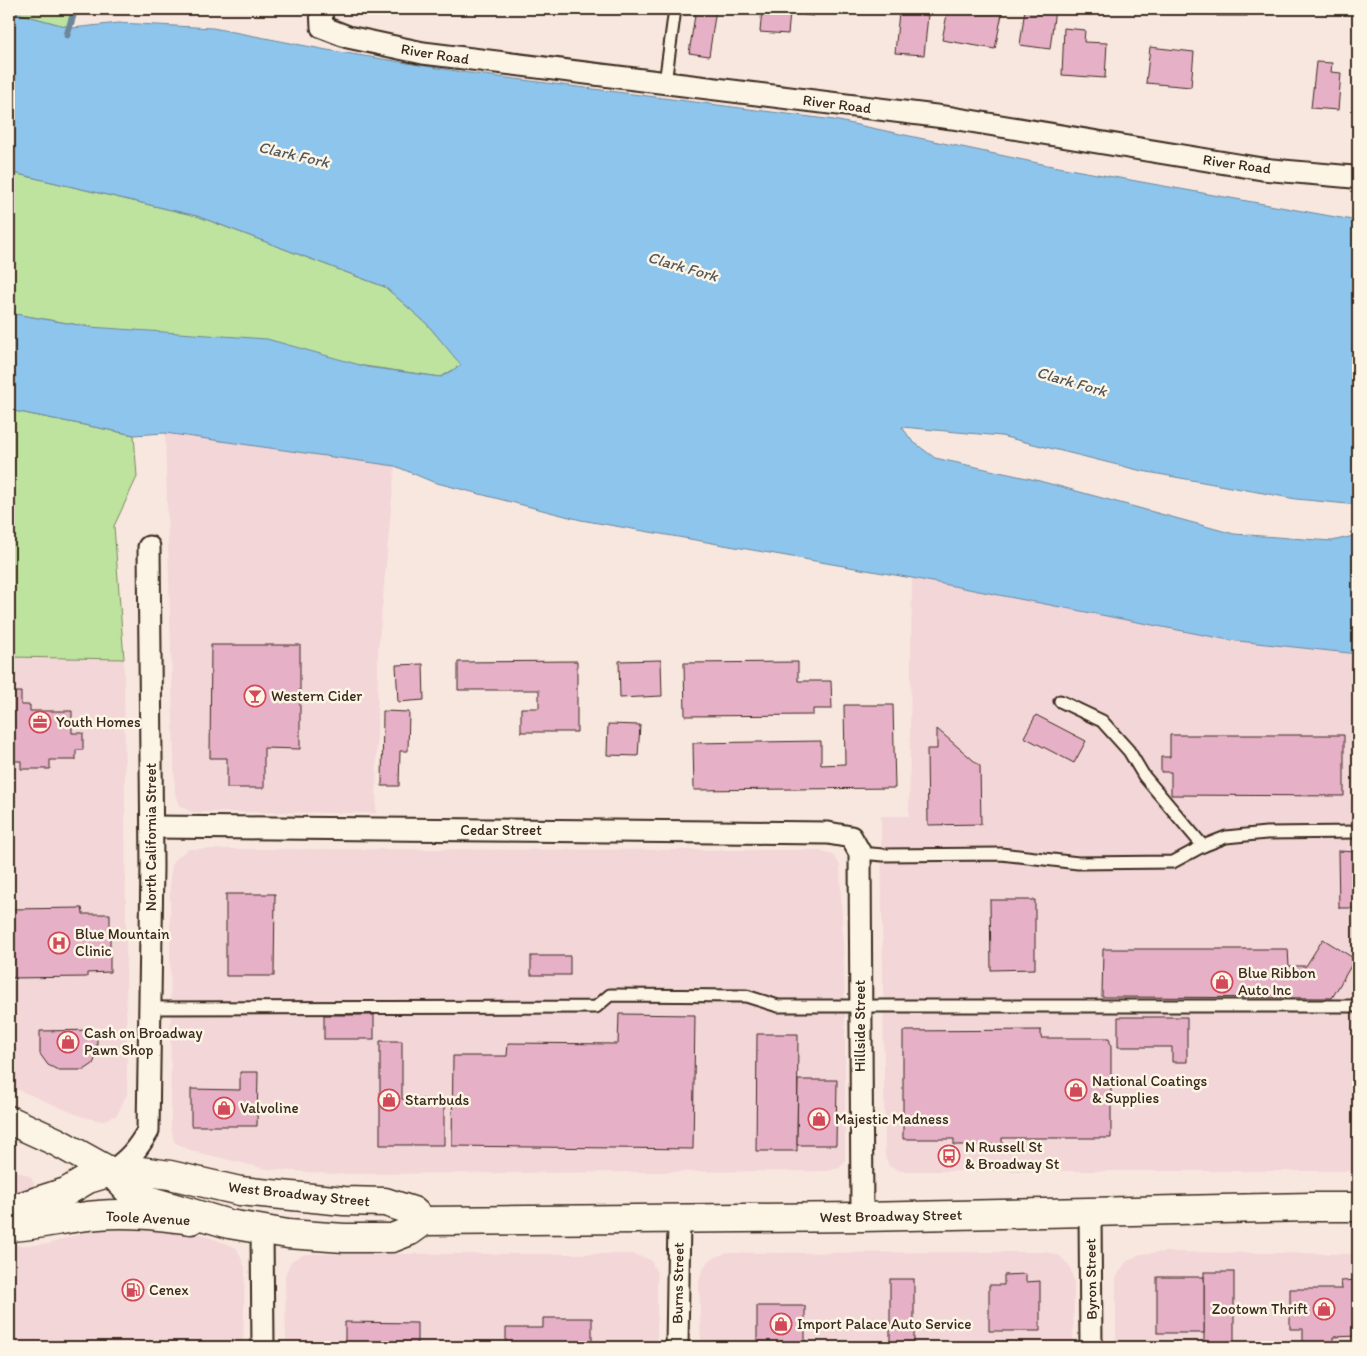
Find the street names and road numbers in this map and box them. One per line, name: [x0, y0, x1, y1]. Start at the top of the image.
street label: River Road: [400, 40, 470, 68]
street label: River Road: [802, 91, 872, 117]
street label: River Road: [1202, 150, 1272, 178]
street label: North California Street: [142, 762, 160, 911]
street label: Cedar Street: [460, 821, 542, 839]
street label: Hillside Street: [851, 980, 869, 1072]
street label: West Broadway Street: [227, 1178, 371, 1210]
street label: West Broadway Street: [820, 1206, 963, 1226]
street label: Toole Avenue: [105, 1207, 191, 1229]
street label: Byron Street: [1081, 1238, 1101, 1320]
street label: Burns Street: [668, 1242, 688, 1324]

